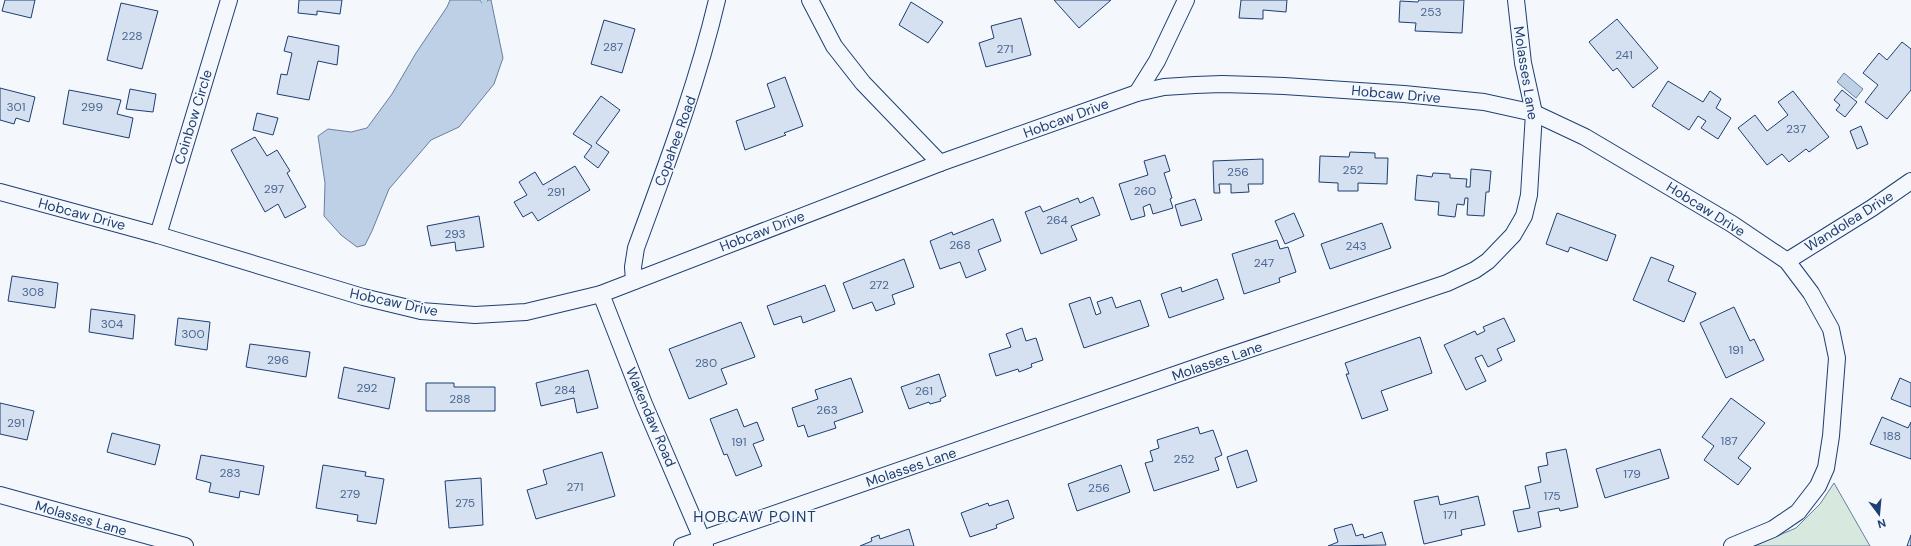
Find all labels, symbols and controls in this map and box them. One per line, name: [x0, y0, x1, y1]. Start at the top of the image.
house number: 253: [1420, 4, 1442, 20]
street label: Molasses Lane: [1510, 25, 1542, 121]
house number: 228: [122, 28, 142, 44]
house number: 287: [603, 39, 623, 55]
house number: 271: [997, 41, 1013, 57]
house number: 241: [1615, 47, 1633, 63]
street label: Coinbow Circle: [170, 67, 216, 167]
street label: Hobcaw Drive: [1351, 81, 1441, 107]
street label: Copahee Road: [650, 93, 700, 189]
street label: Hobcaw Drive: [1021, 94, 1111, 142]
house number: 301: [6, 99, 26, 115]
house number: 299: [81, 99, 103, 115]
house number: 237: [1786, 121, 1806, 137]
house number: 252: [1343, 162, 1364, 178]
house number: 256: [1227, 164, 1249, 180]
street label: Hobcaw Drive: [1663, 178, 1749, 240]
house number: 297: [264, 181, 284, 197]
house number: 260: [1134, 183, 1156, 199]
house number: 291: [547, 184, 565, 200]
street label: Wandolea Drive: [1801, 187, 1897, 255]
street label: Hobcaw Drive: [36, 194, 128, 234]
street label: Hobcaw Drive: [717, 207, 807, 255]
house number: 264: [1046, 212, 1068, 228]
house number: 293: [444, 226, 466, 242]
house number: 268: [949, 237, 971, 253]
house number: 243: [1345, 238, 1367, 254]
house number: 247: [1254, 255, 1274, 271]
house number: 272: [869, 277, 889, 293]
house number: 308: [22, 284, 44, 300]
street label: Hobcaw Drive: [348, 284, 440, 320]
house number: 304: [101, 316, 123, 332]
house number: 300: [181, 326, 205, 342]
street label: Molasses Lane: [1169, 337, 1265, 385]
house number: 191: [1729, 342, 1743, 358]
house number: 296: [267, 352, 289, 368]
house number: 280: [695, 355, 717, 371]
street label: Wakendaw Road: [622, 365, 680, 469]
house number: 292: [356, 380, 378, 396]
house number: 284: [554, 382, 576, 398]
house number: 261: [915, 383, 933, 399]
house number: 288: [449, 391, 471, 407]
house number: 263: [816, 402, 838, 418]
house number: 291: [7, 415, 25, 431]
house number: 188: [1883, 428, 1901, 444]
house number: 187: [1720, 433, 1738, 449]
house number: 191: [732, 434, 746, 450]
street label: Molasses Lane: [863, 443, 959, 491]
house number: 252: [1174, 451, 1195, 467]
house number: 283: [219, 465, 241, 481]
house number: 179: [1623, 466, 1641, 482]
house number: 271: [567, 479, 583, 495]
house number: 256: [1088, 480, 1110, 496]
house number: 279: [340, 486, 360, 502]
house number: 175: [1543, 488, 1561, 504]
north arrow: [1859, 494, 1899, 534]
house number: 275: [455, 495, 475, 511]
street label: Molasses Lane: [33, 496, 129, 540]
district label: HOBCAW POINT: [693, 507, 817, 527]
house number: 171: [1443, 507, 1457, 523]
text: N: [1876, 516, 1888, 531]

